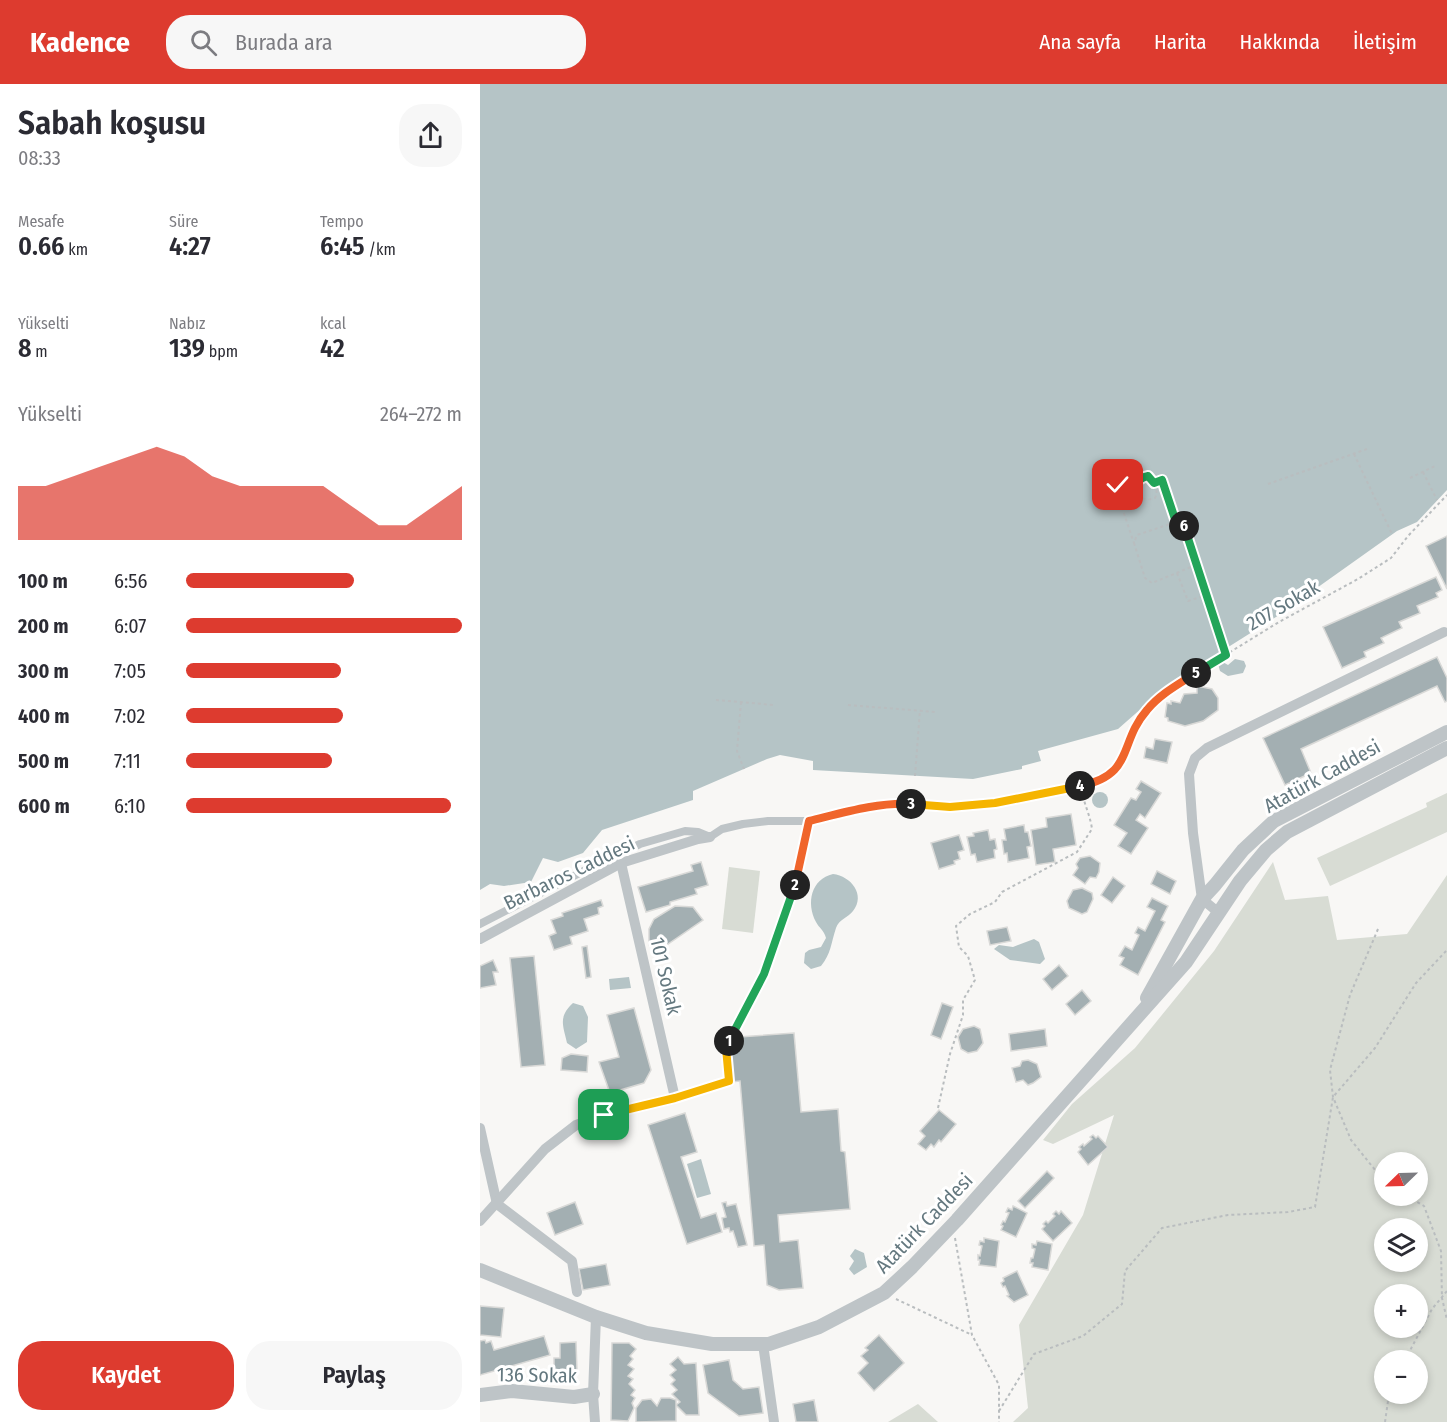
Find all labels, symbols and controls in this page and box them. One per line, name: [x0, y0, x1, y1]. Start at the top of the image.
search box: [166, 15, 586, 69]
text: Kadence: [30, 26, 130, 59]
icon: search: [187, 26, 220, 59]
text: Burada ara: [235, 29, 333, 56]
text: Ana sayfa: [1039, 29, 1121, 55]
text: Harita: [1154, 29, 1207, 55]
text: Hakkında: [1240, 29, 1320, 55]
text: İletişim: [1353, 29, 1417, 55]
text: Sabah koşusu: [18, 103, 206, 143]
button: share: [399, 104, 462, 167]
text: 08:33: [18, 146, 61, 170]
text: Mesafe: [18, 212, 64, 231]
text: Süre: [169, 212, 198, 231]
text: Tempo: [320, 212, 364, 231]
text: 0.66: [18, 231, 65, 262]
text: 4:27: [169, 231, 211, 262]
text: 6:45: [320, 231, 365, 262]
text: km: [65, 240, 88, 259]
text: /km: [365, 240, 396, 259]
text: Yükselti: [18, 314, 69, 333]
text: Nabız: [169, 314, 205, 333]
text: kcal: [320, 314, 346, 333]
text: 8: [18, 333, 32, 364]
text: 139: [169, 333, 205, 364]
text: 42: [320, 333, 345, 364]
text: m: [32, 342, 48, 361]
text: bpm: [205, 342, 238, 361]
text: Yükselti: [18, 402, 82, 426]
text: 264–272 m: [380, 402, 462, 426]
pin: [1092, 459, 1143, 510]
icon: check: [1101, 468, 1134, 501]
pin: 6: [1169, 511, 1199, 541]
text: 6: [1180, 516, 1188, 535]
text: 100 m: [18, 569, 68, 593]
text: 6:56: [114, 569, 147, 593]
street label: 207 Sokak: [1242, 574, 1324, 635]
text: 200 m: [18, 614, 69, 638]
text: 6:07: [114, 614, 146, 638]
pin: 5: [1181, 658, 1211, 688]
text: 300 m: [18, 659, 69, 683]
text: 7:05: [114, 659, 146, 683]
text: 5: [1192, 663, 1200, 682]
text: 400 m: [18, 704, 70, 728]
text: 7:02: [114, 704, 145, 728]
street label: Atatürk Caddesi: [1260, 734, 1384, 818]
text: 500 m: [18, 749, 69, 773]
text: 7:11: [114, 749, 141, 773]
pin: 4: [1065, 771, 1095, 801]
text: 4: [1076, 776, 1084, 795]
pin: 3: [896, 789, 926, 819]
text: 600 m: [18, 794, 70, 818]
text: 6:10: [114, 794, 146, 818]
text: 3: [907, 794, 915, 813]
street label: Barbaros Caddesi: [500, 831, 638, 915]
pin: 2: [780, 870, 810, 900]
text: 2: [791, 875, 799, 894]
street label: 101 Sokak: [645, 935, 687, 1018]
pin: 1: [714, 1026, 744, 1056]
text: 1: [726, 1031, 732, 1050]
pin: [578, 1089, 629, 1140]
icon: arrive: [587, 1098, 620, 1131]
north arrow: [1374, 1152, 1428, 1206]
map controls: [1374, 1152, 1428, 1404]
street label: Atatürk Caddesi: [870, 1168, 978, 1278]
button: layers: [1374, 1218, 1428, 1272]
button: +: [1374, 1284, 1428, 1338]
button: Kaydet: [18, 1341, 234, 1410]
button: Paylaş: [246, 1341, 462, 1410]
button: −: [1374, 1350, 1428, 1404]
street label: 136 Sokak: [497, 1362, 578, 1388]

